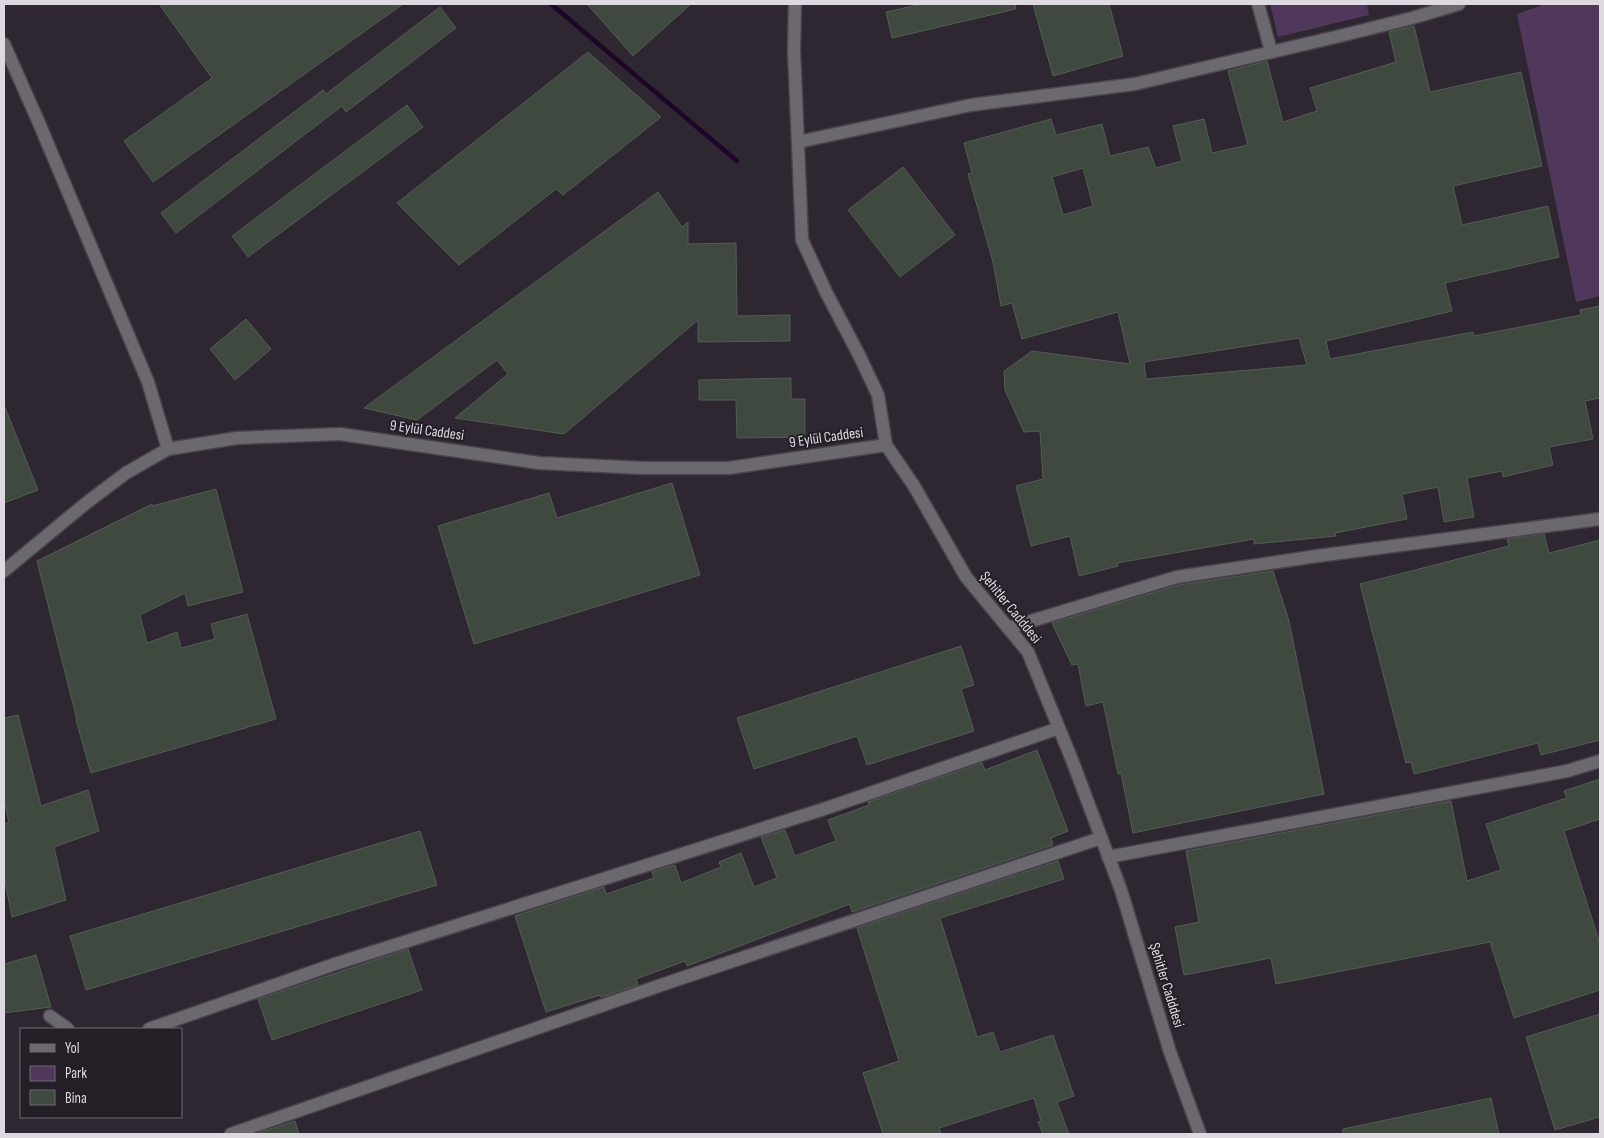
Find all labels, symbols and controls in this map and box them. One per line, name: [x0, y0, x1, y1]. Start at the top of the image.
street label: 9 Eylül Caddesi: [389, 416, 465, 445]
street label: 9 Eylül Caddesi: [788, 423, 865, 452]
street label: Şehitler Cadddesi: [976, 567, 1046, 647]
street label: Şehitler Cadddesi: [1145, 941, 1188, 1030]
legend: [20, 1028, 182, 1118]
text: Yol: [65, 1039, 80, 1058]
text: Park: [65, 1064, 87, 1083]
text: Bina: [65, 1089, 87, 1108]

